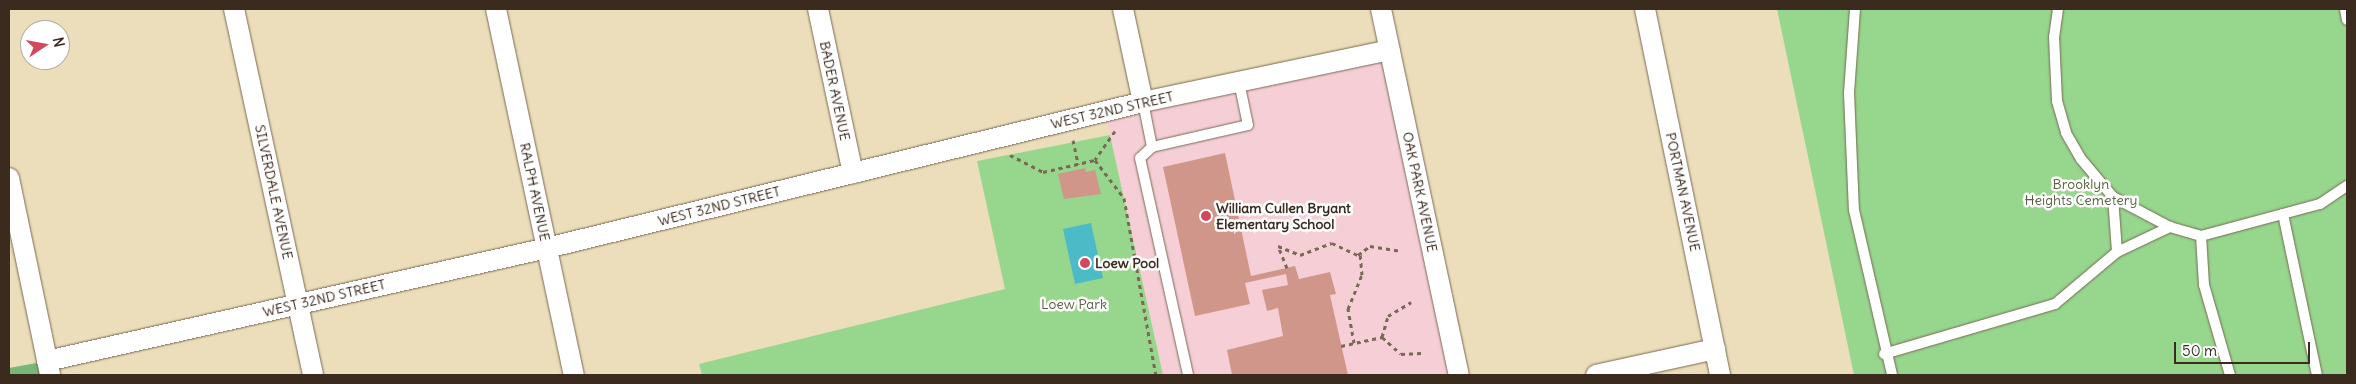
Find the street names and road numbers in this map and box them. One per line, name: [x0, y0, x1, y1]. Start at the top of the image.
street label: BADER AVENUE: [816, 40, 854, 142]
street label: WEST 32ND STREET: [1049, 88, 1175, 132]
street label: SILVERDALE AVENUE: [252, 123, 296, 261]
street label: OAK PARK AVENUE: [1399, 130, 1441, 254]
street label: PORTMAN AVENUE: [1662, 131, 1704, 253]
street label: RALPH AVENUE: [516, 141, 554, 243]
street label: WEST 32ND STREET: [656, 183, 782, 229]
street label: WEST 32ND STREET: [261, 276, 387, 320]

